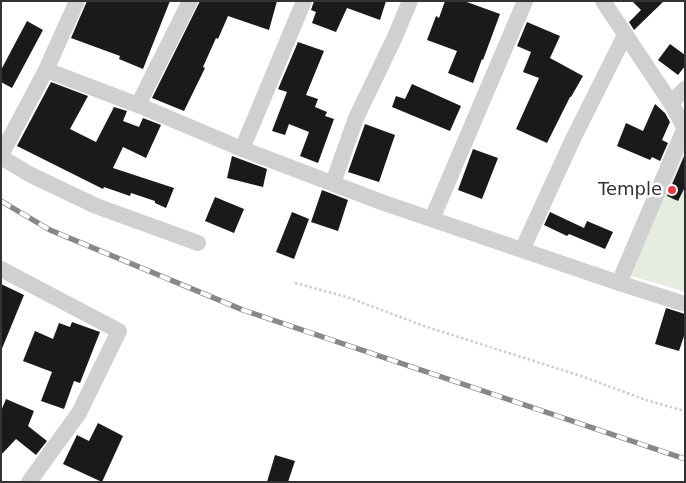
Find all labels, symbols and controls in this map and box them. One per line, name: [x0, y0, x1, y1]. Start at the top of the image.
place label: Temple: [598, 179, 662, 201]
marker: Temple: [666, 184, 678, 196]

